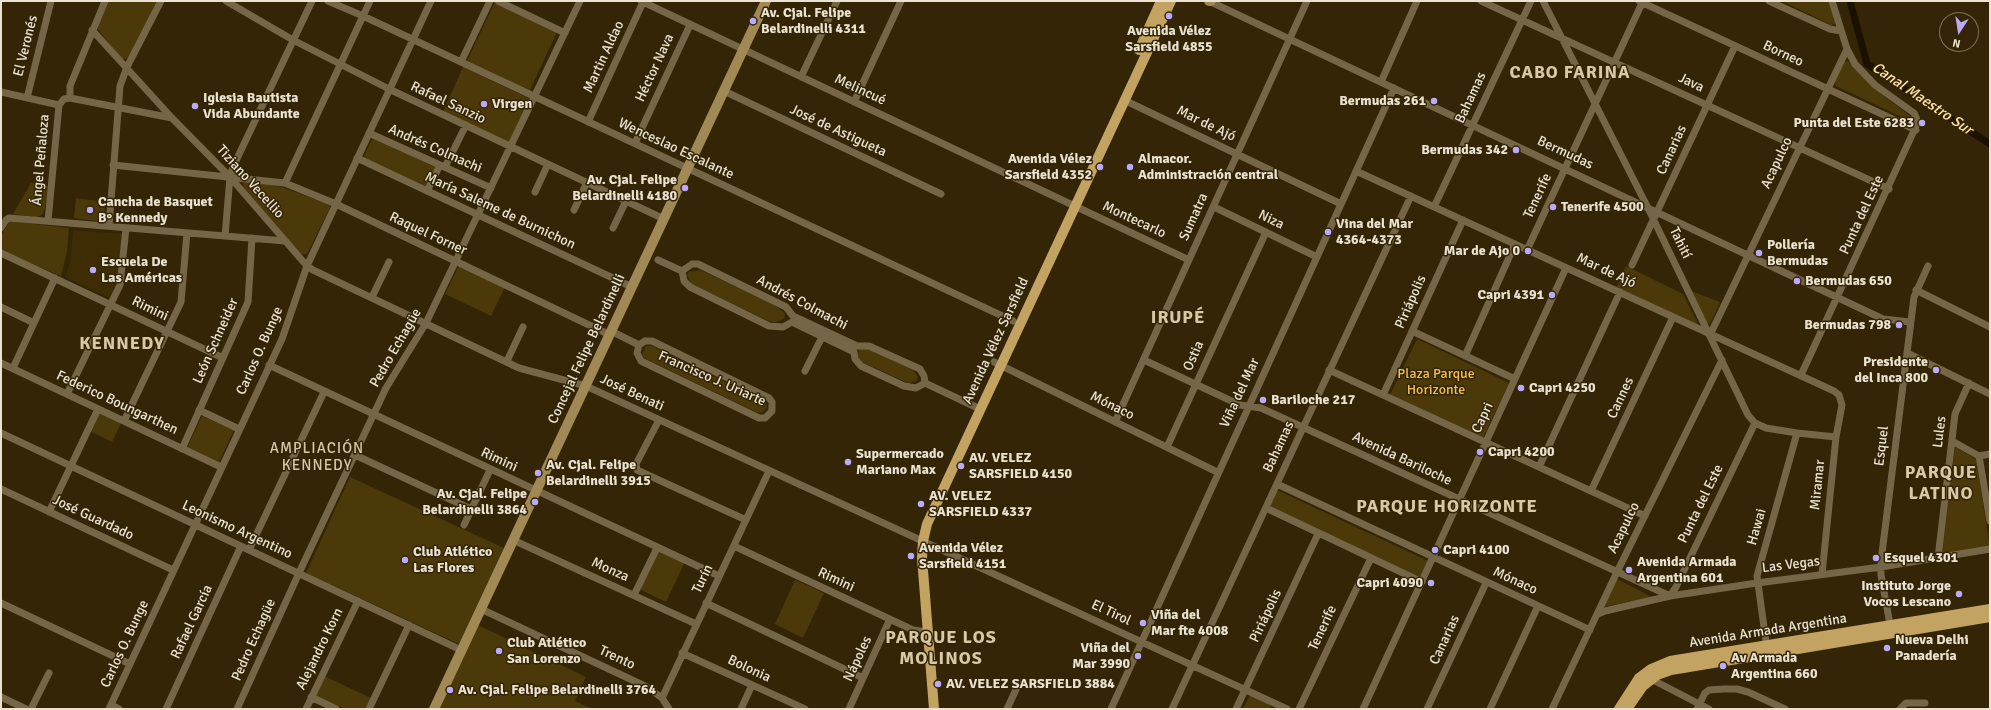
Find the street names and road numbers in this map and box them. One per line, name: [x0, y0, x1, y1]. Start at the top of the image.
street label: El Veronés: [10, 14, 42, 78]
street label: Martin Aldao: [580, 18, 628, 96]
street label: Héctor Nava: [632, 31, 678, 105]
street label: Borneo: [1760, 37, 1806, 71]
street label: Bahamas: [1452, 70, 1490, 126]
street label: Java: [1676, 70, 1706, 96]
street label: Melincué: [832, 71, 888, 109]
street label: Rafael Sanzio: [408, 78, 488, 128]
street label: José de Astigueta: [787, 101, 889, 161]
street label: Mar de Ajó: [1174, 102, 1238, 146]
street label: Ángel Peñaloza: [29, 114, 53, 206]
street label: Wenceslao Escalante: [616, 115, 736, 183]
street label: Andrés Colmachi: [386, 121, 484, 177]
street label: Canarias: [1653, 123, 1691, 177]
street label: Bermudas: [1534, 133, 1596, 173]
street label: Acapulco: [1758, 135, 1796, 191]
street label: Tiziano Vecellio: [213, 142, 287, 222]
street label: María Saleme de Burnichon: [422, 169, 578, 253]
street label: Tenerife: [1520, 171, 1556, 221]
street label: Punta del Este: [1836, 173, 1888, 257]
street label: Sumatra: [1176, 190, 1212, 244]
street label: Montecarlo: [1100, 198, 1168, 242]
street label: Niza: [1255, 207, 1287, 233]
street label: Raquel Forner: [387, 209, 469, 259]
street label: Tahití: [1665, 224, 1695, 262]
street label: Mar de Ajó: [1574, 250, 1638, 292]
street label: Concejal Felipe Belardinelli: [545, 271, 629, 427]
street label: Andrés Colmachi: [754, 272, 850, 334]
street label: Piriápolis: [1392, 273, 1430, 331]
street label: Avenida Vélez Sarsfield: [959, 275, 1033, 407]
street label: Rimini: [129, 293, 171, 325]
street label: León Schneider: [190, 296, 242, 386]
street label: Carlos O. Bunge: [233, 304, 287, 398]
street label: Pedro Echagüe: [367, 306, 425, 390]
street label: Ostia: [1180, 338, 1208, 374]
street label: Francisco J. Uriarte: [656, 348, 768, 410]
street label: Viña del Mar: [1217, 356, 1263, 430]
street label: Federico Boungarthen: [53, 367, 181, 439]
street label: José Benati: [597, 371, 667, 415]
street label: Cannes: [1604, 375, 1638, 421]
street label: Mónaco: [1087, 388, 1137, 424]
street label: Capri: [1469, 400, 1497, 436]
street label: Lules: [1930, 415, 1950, 449]
street label: Bahamas: [1260, 419, 1298, 475]
street label: Esquel: [1871, 425, 1893, 467]
street label: Avenida Bariloche: [1350, 429, 1454, 489]
street label: Rimini: [478, 444, 520, 476]
street label: Miramar: [1807, 459, 1829, 511]
street label: Punta del Este: [1675, 462, 1727, 546]
street label: José Guardado: [50, 492, 136, 544]
street label: Leonismo Argentino: [179, 497, 295, 563]
street label: Acapulco: [1604, 500, 1644, 556]
street label: Hawai: [1744, 507, 1770, 547]
street label: Las Vegas: [1761, 553, 1821, 577]
street label: Monza: [589, 554, 631, 586]
street label: Turín: [689, 562, 717, 596]
street label: Mónaco: [1490, 563, 1540, 599]
street label: Rimini: [815, 564, 857, 596]
street label: Rafael García: [167, 582, 217, 662]
street label: Piriápolis: [1246, 587, 1286, 645]
street label: Pedro Echagüe: [228, 596, 280, 684]
street label: El Tirol: [1088, 596, 1134, 630]
street label: Carlos O. Bunge: [97, 597, 153, 691]
street label: Tenerife: [1305, 603, 1341, 653]
street label: Alejandro Korn: [293, 605, 347, 693]
street label: Avenida Armada Argentina: [1688, 610, 1848, 652]
street label: Canarias: [1426, 613, 1464, 667]
street label: Nápoles: [840, 634, 876, 684]
street label: Trento: [596, 642, 638, 674]
street label: Bolonia: [725, 652, 773, 686]

